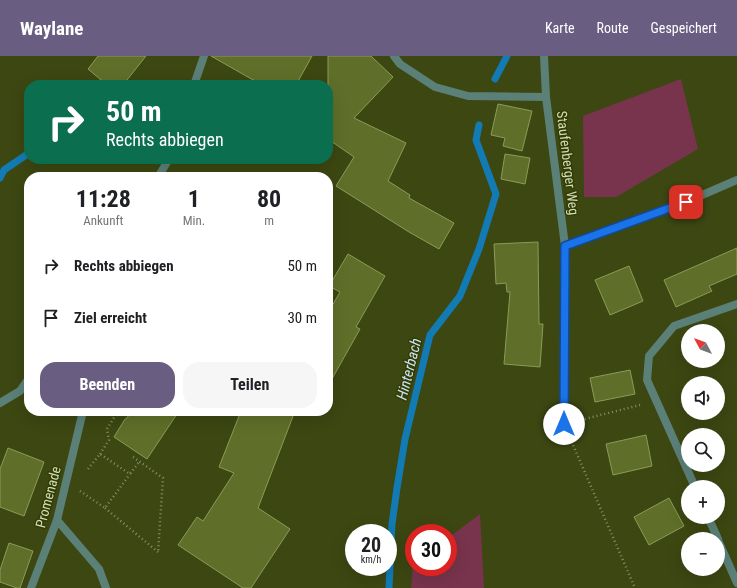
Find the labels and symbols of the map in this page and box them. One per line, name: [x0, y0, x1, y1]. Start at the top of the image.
street label: Staufenberger Weg: [554, 110, 582, 216]
pin: [669, 185, 703, 219]
north arrow: [681, 324, 725, 368]
water label: Hinterbach: [393, 336, 425, 402]
position arrow: [543, 403, 585, 445]
street label: Promenade: [32, 464, 64, 530]
speed limit sign: 30: [405, 524, 457, 576]

